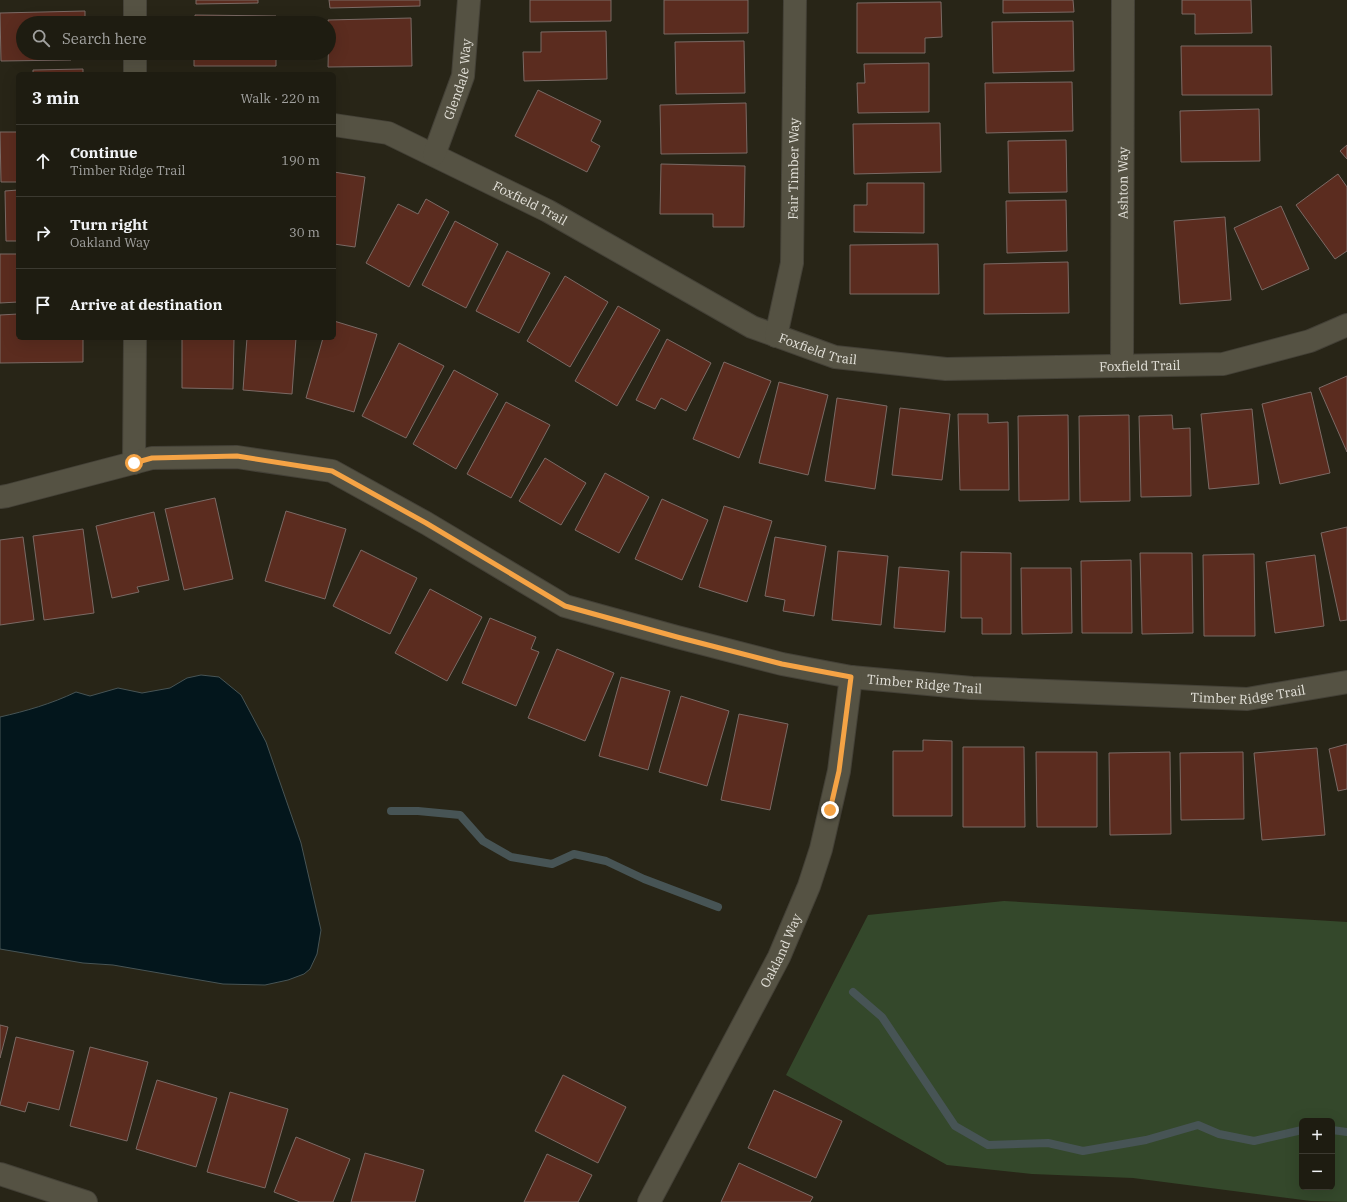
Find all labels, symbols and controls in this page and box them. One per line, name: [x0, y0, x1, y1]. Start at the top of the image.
search box: [16, 16, 336, 60]
icon: search: [30, 27, 52, 49]
text: Search here: [62, 29, 147, 48]
street label: Glendale Way: [440, 38, 475, 122]
text: 3 min: [32, 87, 80, 109]
text: Walk · 220 m: [241, 90, 320, 107]
street label: Fair Timber Way: [784, 118, 803, 220]
text: Continue: [70, 143, 137, 162]
street label: Ashton Way: [1114, 147, 1132, 219]
icon: ahead: [32, 150, 54, 172]
text: 190 m: [281, 152, 320, 169]
text: Timber Ridge Trail: [70, 162, 185, 179]
street label: Foxfield Trail: [490, 177, 570, 229]
text: Turn right: [70, 215, 148, 234]
icon: right: [32, 222, 54, 244]
text: 30 m: [289, 224, 320, 241]
text: Oakland Way: [70, 234, 150, 251]
icon: arrive: [32, 294, 54, 316]
text: Arrive at destination: [70, 295, 222, 314]
street label: Foxfield Trail: [776, 329, 858, 368]
street label: Foxfield Trail: [1099, 357, 1181, 375]
route start: [125, 454, 143, 472]
street label: Timber Ridge Trail: [866, 670, 983, 697]
street label: Timber Ridge Trail: [1190, 681, 1307, 708]
route end: [821, 801, 839, 819]
street label: Oakland Way: [756, 911, 805, 991]
map controls: [1299, 1118, 1335, 1190]
button: +: [1299, 1118, 1335, 1154]
button: −: [1299, 1154, 1335, 1190]

